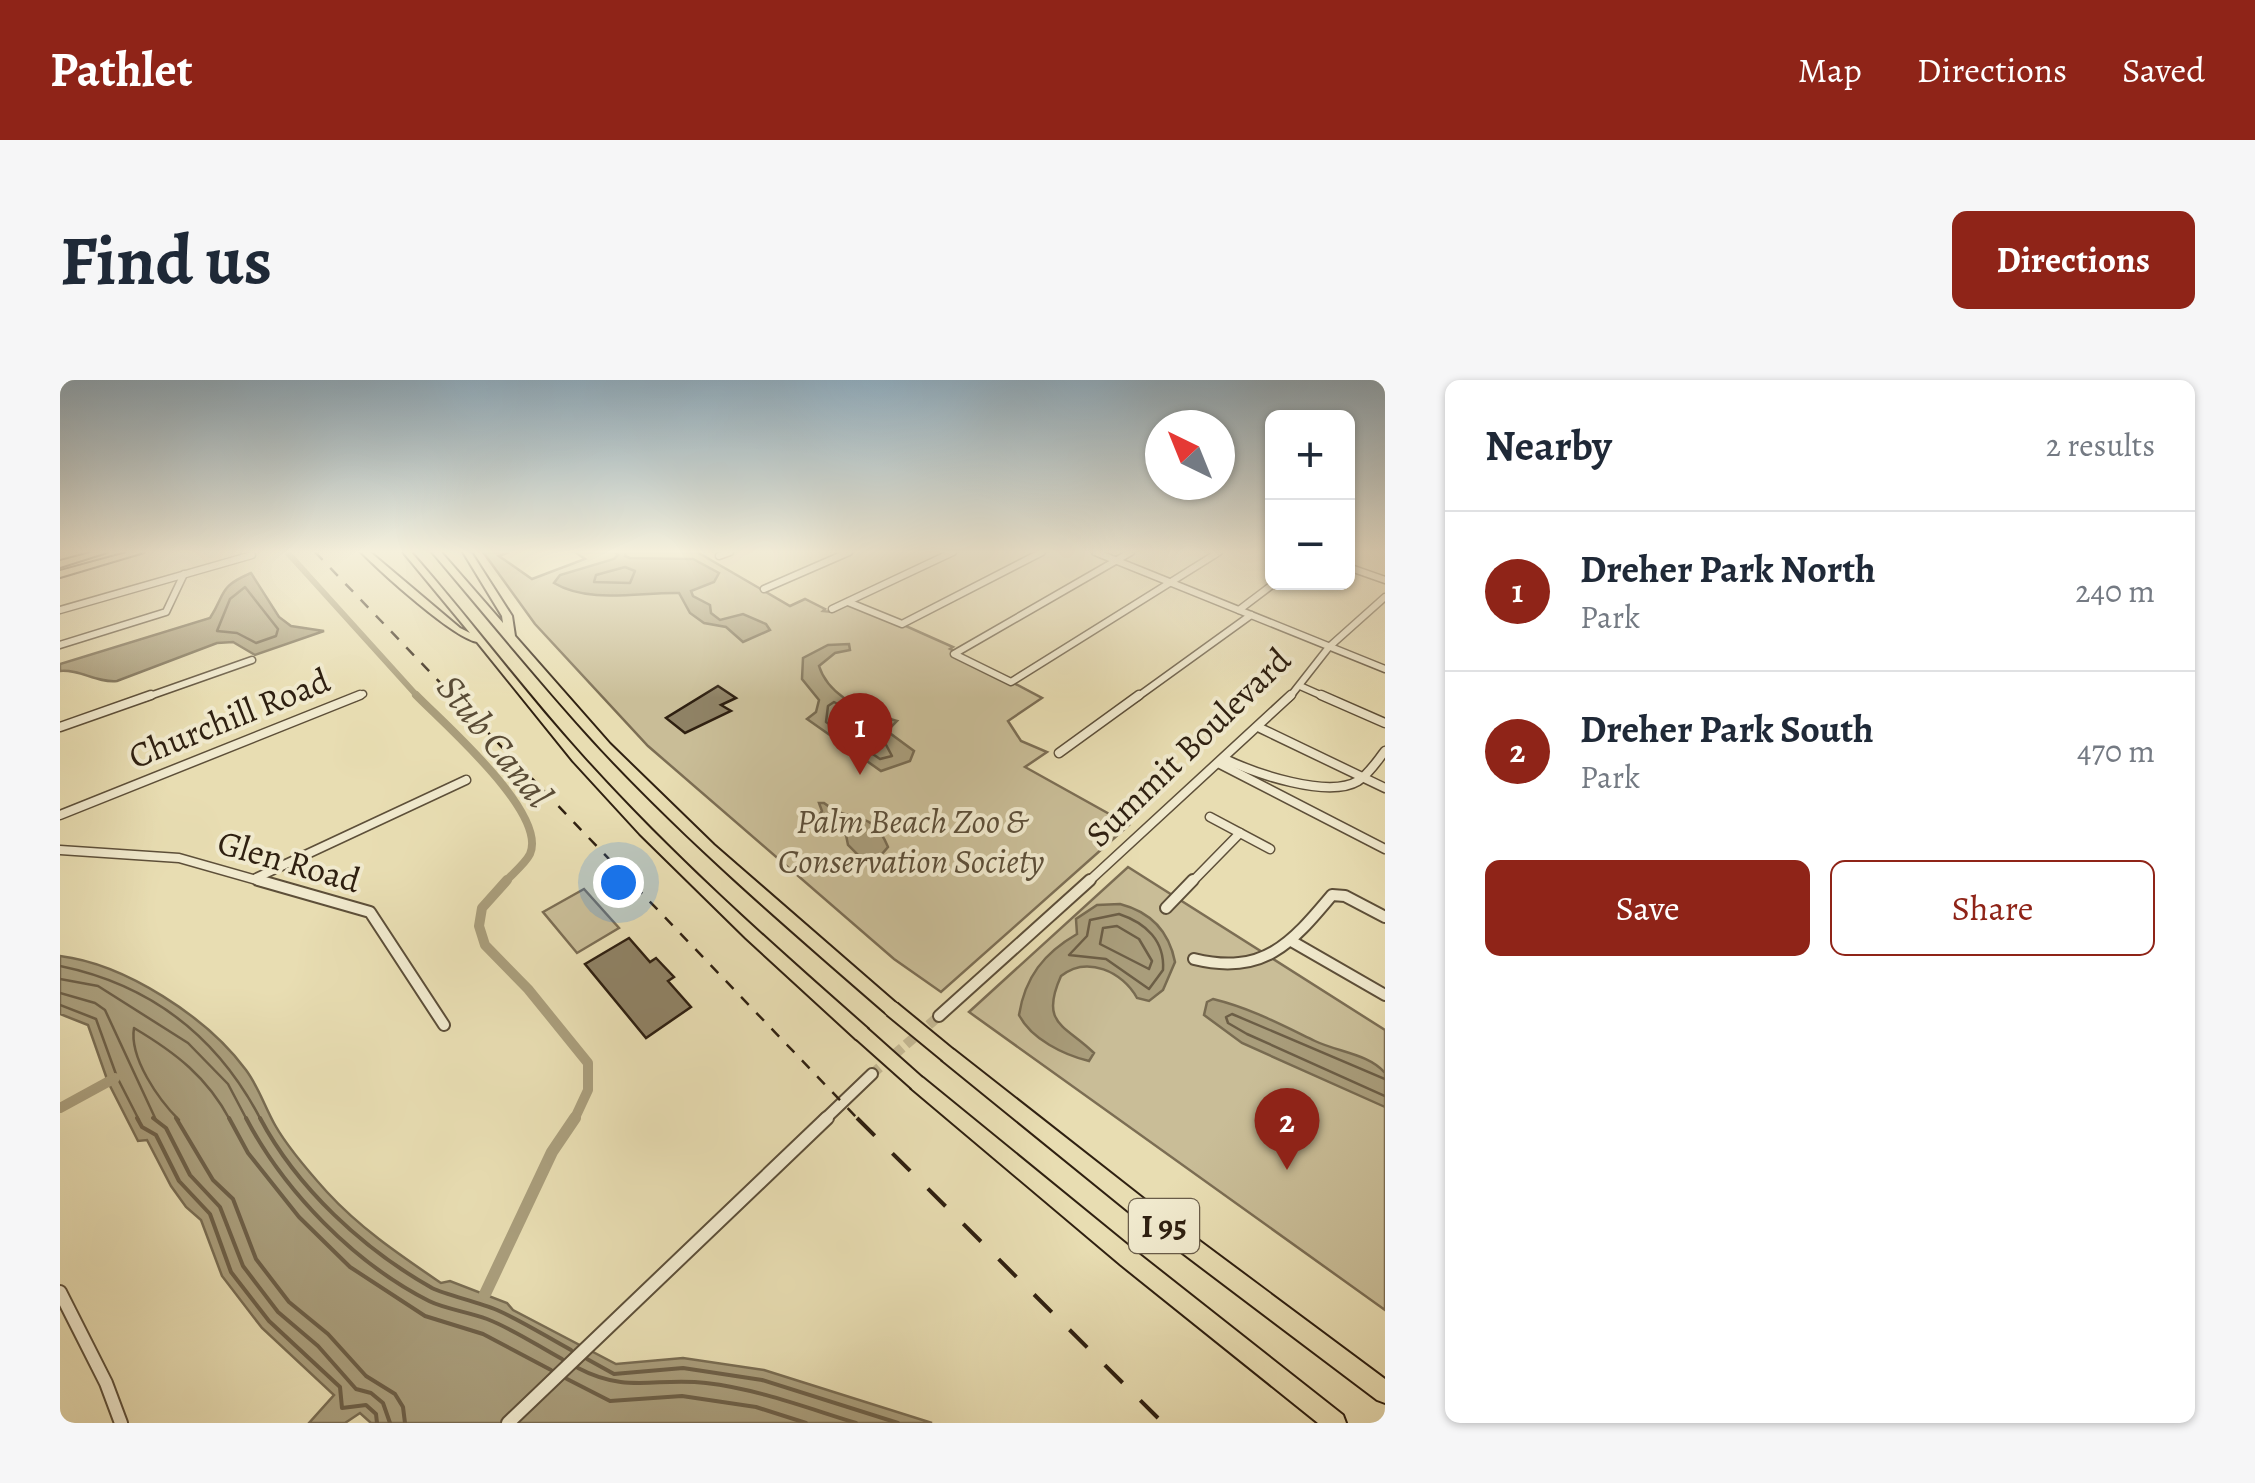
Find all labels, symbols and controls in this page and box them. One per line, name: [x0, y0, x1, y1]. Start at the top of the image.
text: Pathlet: [50, 37, 193, 103]
text: Map: [1798, 46, 1862, 94]
text: Directions: [1917, 46, 2067, 94]
text: Saved: [2122, 46, 2205, 94]
button: Directions: [1952, 211, 2195, 309]
text: Find us: [60, 213, 272, 308]
north arrow: [1145, 410, 1235, 500]
map controls: [1265, 410, 1355, 590]
button: +: [1265, 410, 1355, 500]
text: Nearby: [1485, 417, 1612, 474]
text: 2 results: [2046, 423, 2155, 467]
button: −: [1265, 500, 1355, 590]
text: Dreher Park North: [1580, 543, 1876, 595]
text: 1: [1512, 569, 1523, 613]
text: 240 m: [2075, 569, 2155, 613]
text: Park: [1580, 595, 1640, 639]
street label: Summit Boulevard: [1075, 636, 1301, 857]
street label: Churchill Road: [121, 656, 337, 780]
water label: Stub Canal: [425, 663, 565, 819]
pin: 1: [828, 692, 892, 775]
text: Dreher Park South: [1580, 703, 1874, 755]
text: 2: [1510, 729, 1525, 773]
text: 470 m: [2077, 729, 2155, 773]
text: Park: [1580, 755, 1640, 799]
park label: Palm Beach Zoo & Conservation Society: [778, 797, 1044, 885]
street label: Glen Road: [212, 818, 366, 904]
your location: [593, 857, 644, 908]
button: Save: [1485, 860, 1810, 956]
button: Share: [1830, 860, 2155, 956]
pin: 2: [1254, 1088, 1320, 1170]
road number: I 95: [1129, 1199, 1199, 1253]

